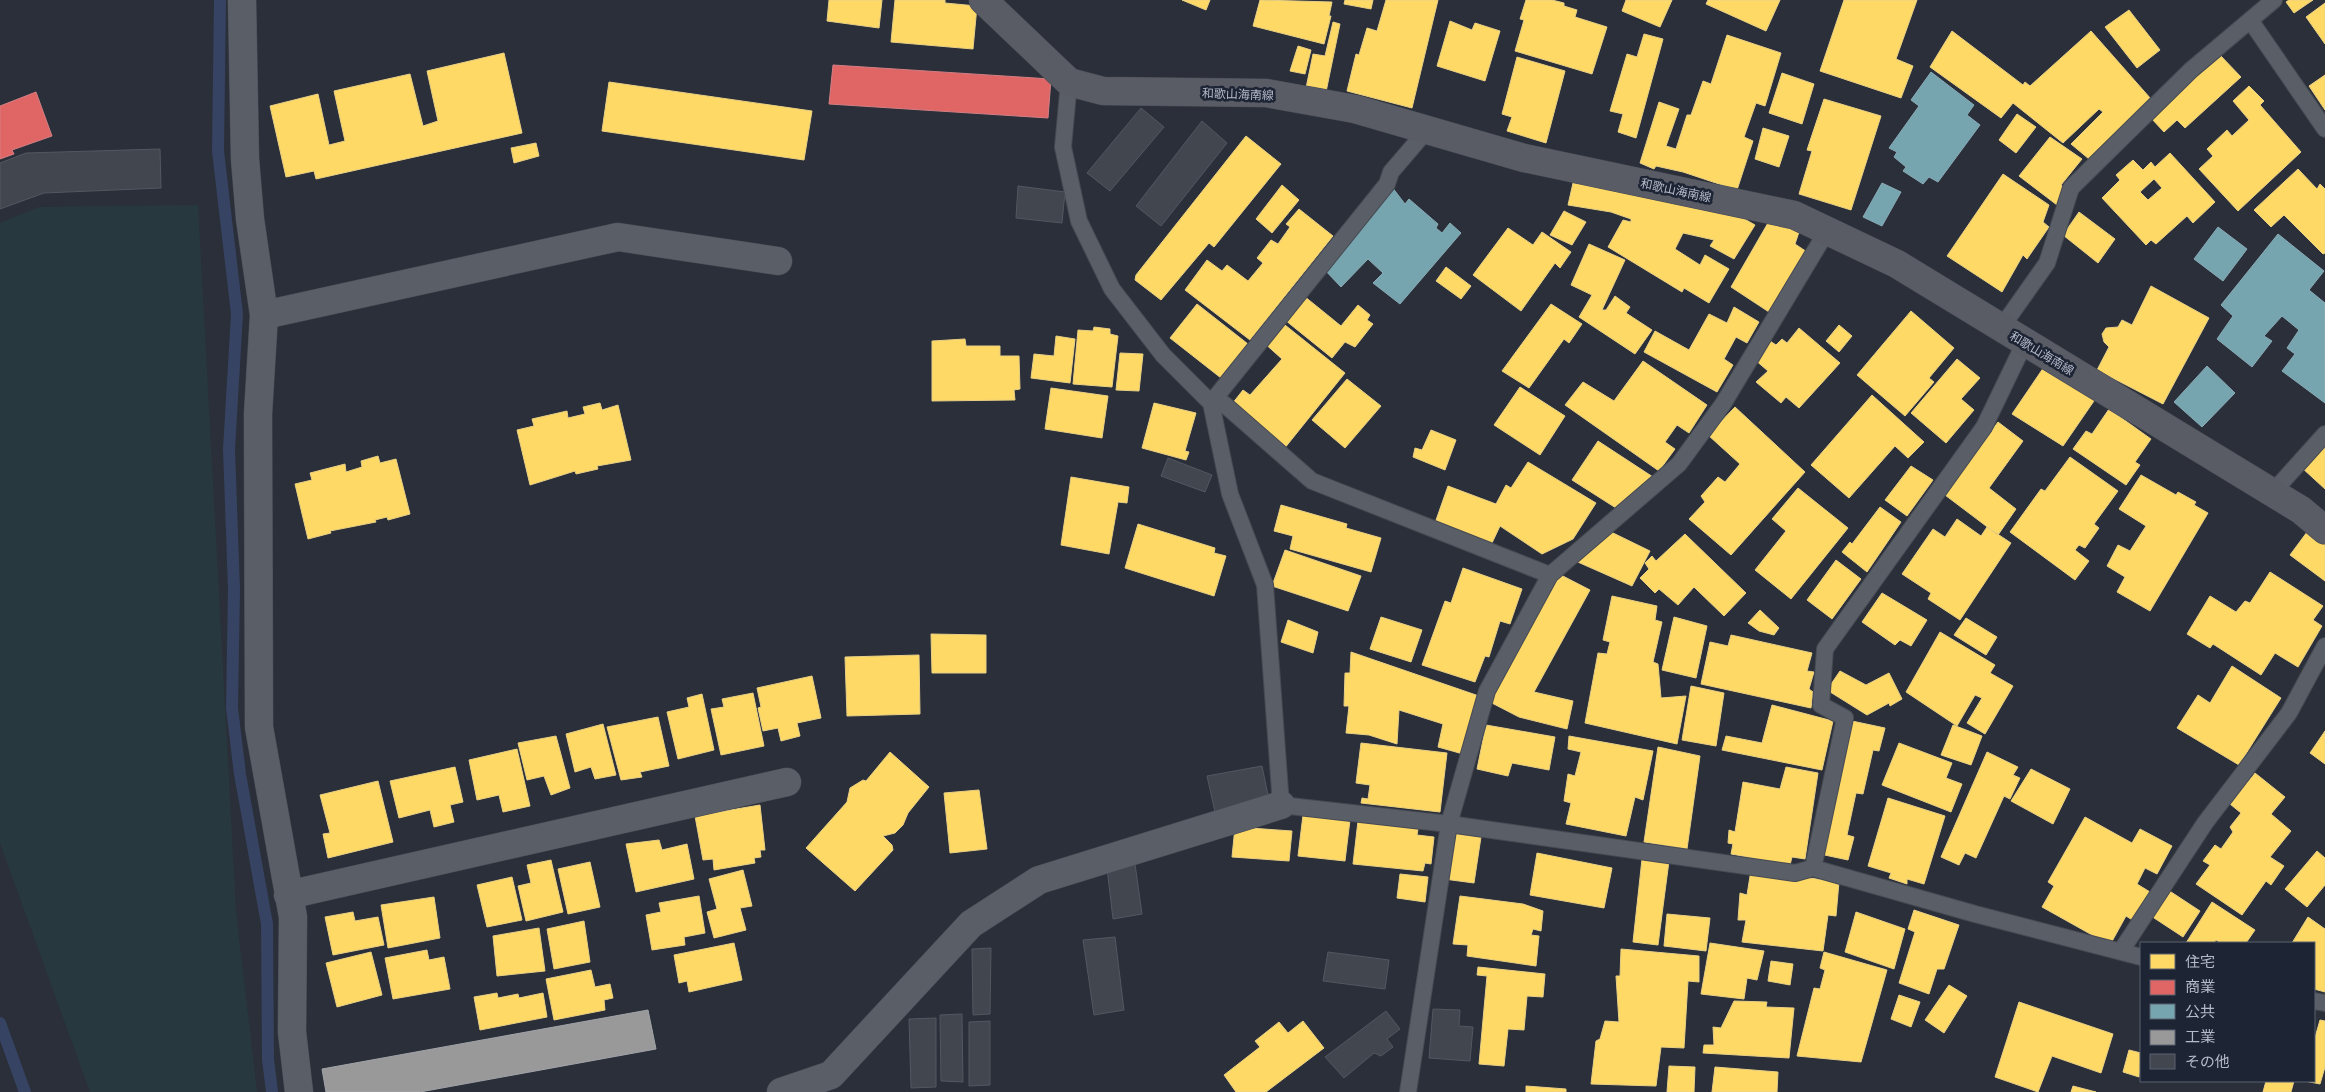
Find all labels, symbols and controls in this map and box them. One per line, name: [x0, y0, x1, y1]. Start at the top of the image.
street label: 和歌山海南線: [1202, 84, 1274, 104]
street label: 和歌山海南線: [1639, 174, 1713, 206]
street label: 和歌山海南線: [2007, 327, 2077, 379]
legend: [2140, 942, 2315, 1082]
text: 住宅: [2185, 951, 2215, 972]
text: 商業: [2185, 976, 2215, 997]
text: 公共: [2185, 1001, 2215, 1022]
text: 工業: [2185, 1026, 2215, 1047]
text: その他: [2185, 1051, 2230, 1072]

